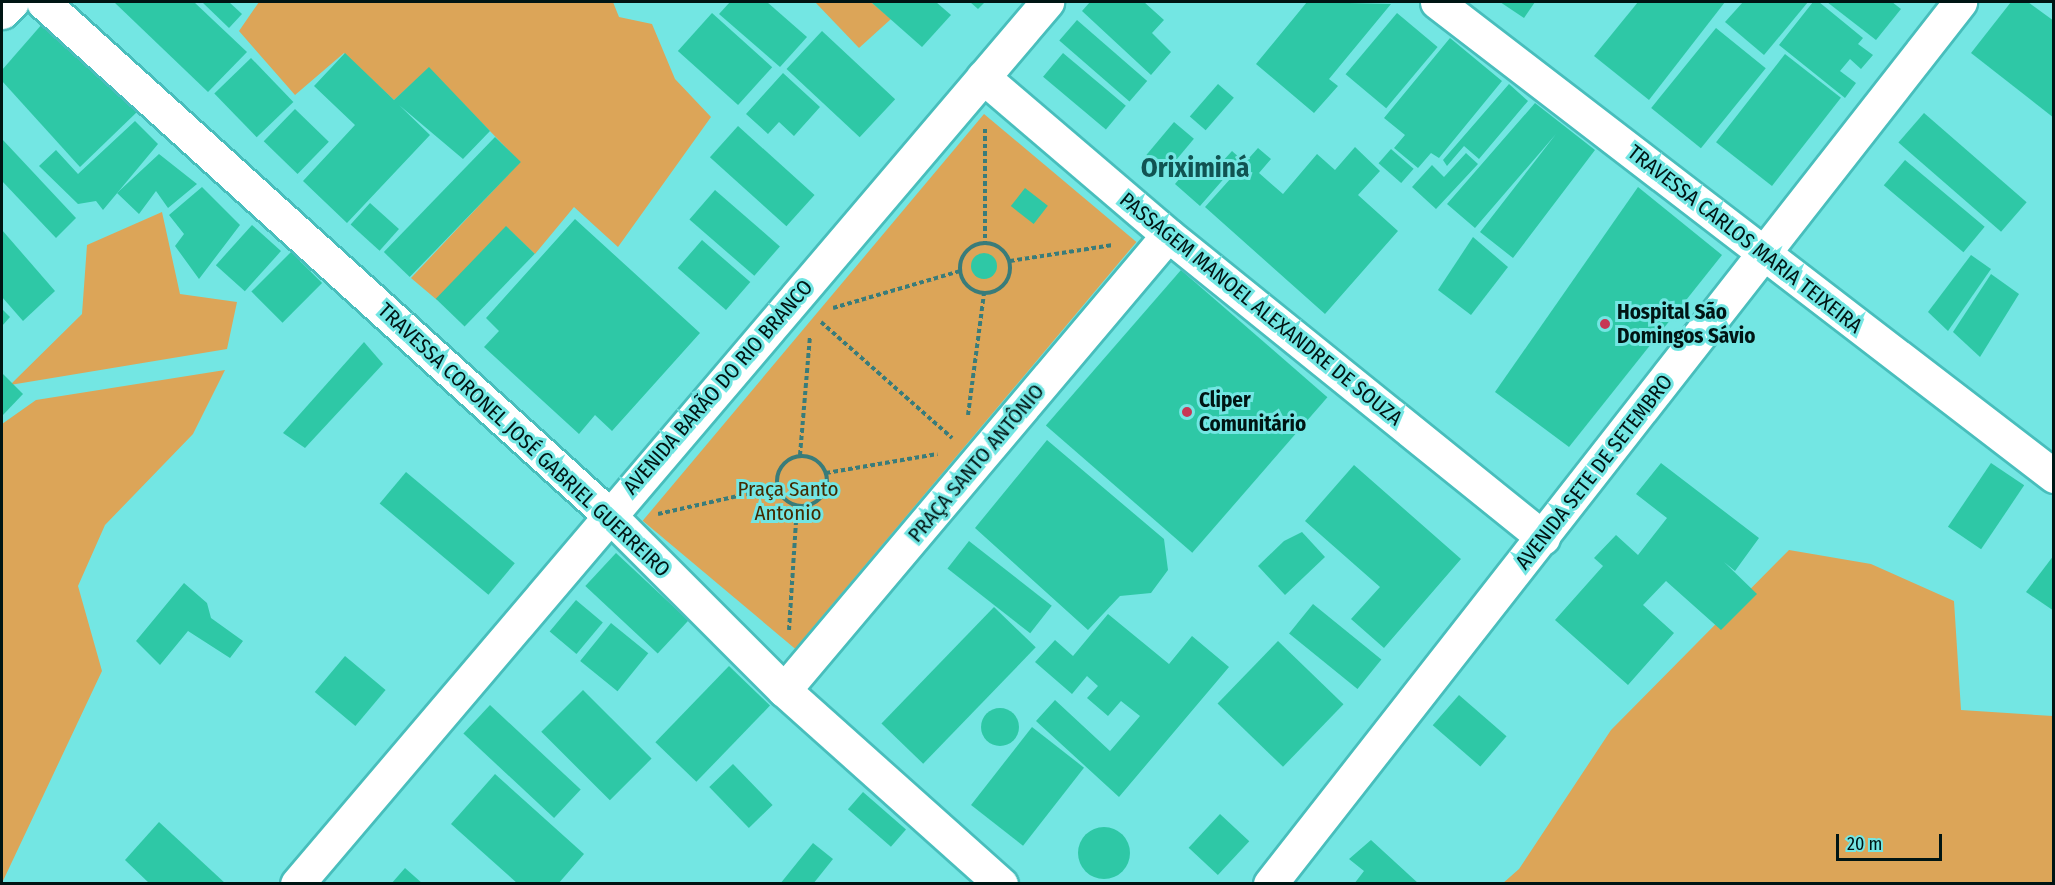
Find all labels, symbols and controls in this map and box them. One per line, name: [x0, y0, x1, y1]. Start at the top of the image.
street label: TRAVESSA CARLOS MARIA TEIXEIRA: [1623, 140, 1867, 338]
district label: Oriximiná: [1141, 153, 1249, 185]
street label: PASSAGEM MANOEL ALEXANDRE DE SOUZA: [1115, 187, 1407, 431]
street label: AVENIDA BARÃO DO RIO BRANCO: [618, 275, 818, 499]
street label: TRAVESSA CORONEL JOSÉ GABRIEL GUERREIRO: [373, 298, 675, 582]
place label: Hospital São Domingos Sávio: [1617, 299, 1755, 349]
marker: Hospital São Domingos Sávio: [1598, 317, 1612, 331]
street label: AVENIDA SETE DE SETEMBRO: [1510, 370, 1678, 574]
street label: PRAÇA SANTO ANTÔNIO: [903, 379, 1049, 547]
place label: Cliper Comunitário: [1199, 387, 1306, 437]
marker: Cliper Comunitário: [1180, 405, 1194, 419]
park label: Praça Santo Antonio: [738, 476, 838, 526]
scale bar: [1839, 822, 1946, 860]
text: 20 m: [1847, 833, 1882, 855]

